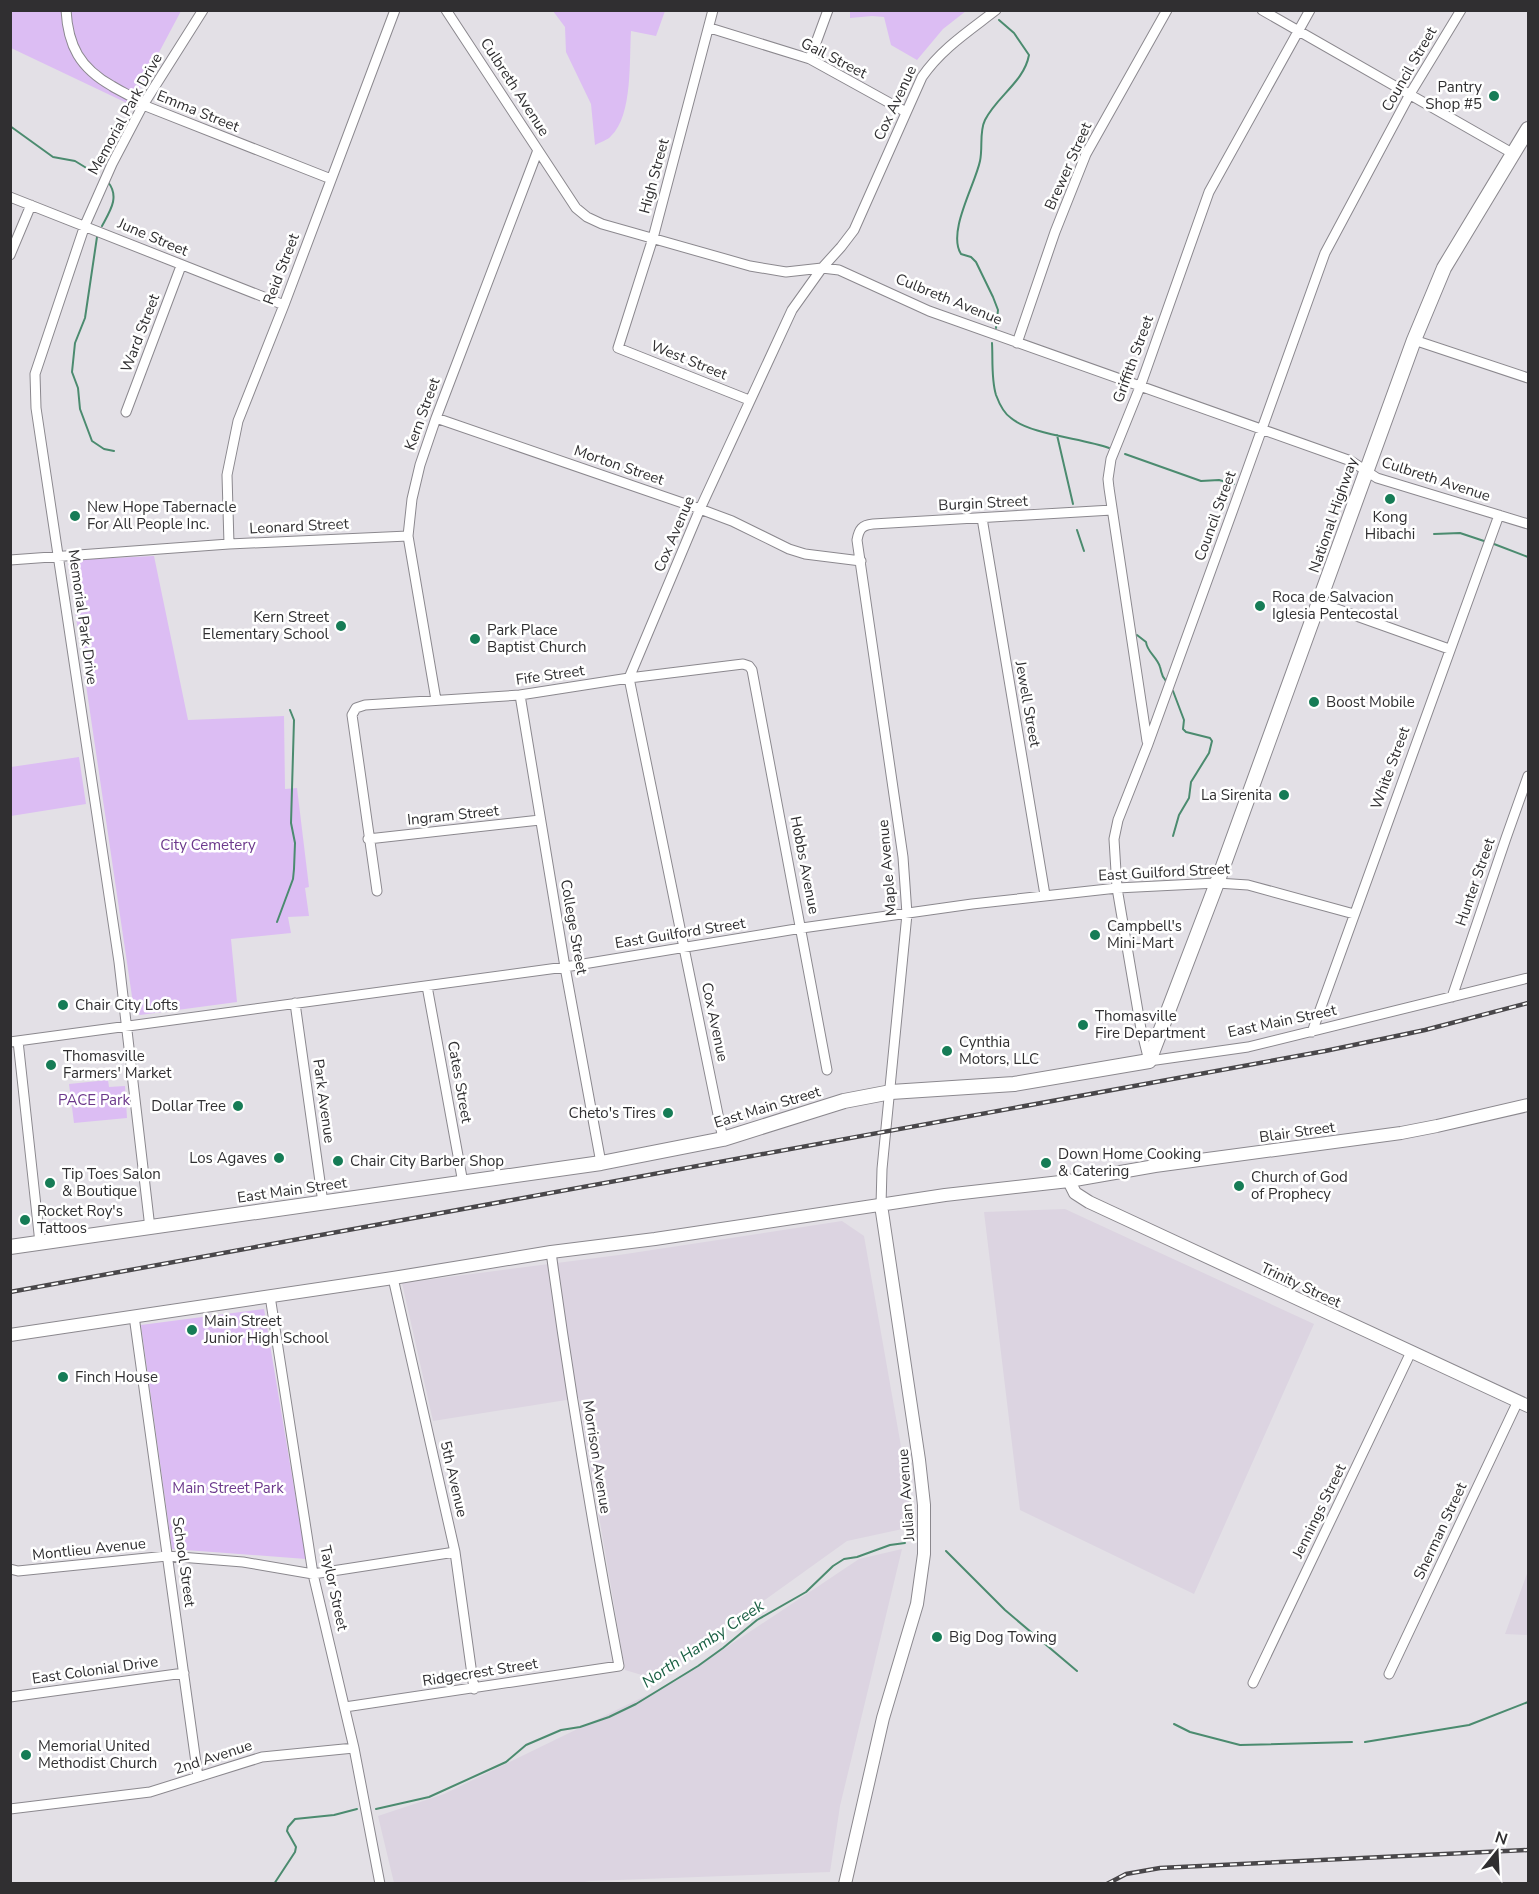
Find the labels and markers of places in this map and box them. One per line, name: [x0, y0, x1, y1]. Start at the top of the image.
place label: Pantry Shop #5: [1425, 77, 1482, 114]
marker: Pantry Shop #5: [1487, 89, 1501, 103]
marker: Kong Hibachi: [1383, 492, 1397, 506]
place label: New Hope Tabernacle For All People Inc.: [87, 497, 236, 534]
place label: Kong Hibachi: [1365, 507, 1415, 544]
marker: New Hope Tabernacle For All People Inc.: [68, 509, 82, 523]
place label: Roca de Salvacion Iglesia Pentecostal: [1272, 587, 1399, 624]
marker: Roca de Salvacion Iglesia Pentecostal: [1253, 599, 1267, 613]
place label: Kern Street Elementary School: [202, 607, 330, 644]
marker: Kern Street Elementary School: [334, 619, 348, 633]
place label: Park Place Baptist Church: [487, 620, 587, 657]
marker: Park Place Baptist Church: [468, 632, 482, 646]
place label: Boost Mobile: [1326, 692, 1415, 712]
marker: Boost Mobile: [1307, 695, 1321, 709]
place label: La Sirenita: [1201, 785, 1272, 805]
marker: La Sirenita: [1277, 788, 1291, 802]
place label: Campbell's Mini-Mart: [1107, 916, 1182, 953]
marker: Campbell's Mini-Mart: [1088, 928, 1102, 942]
place label: Chair City Lofts: [75, 995, 178, 1015]
marker: Chair City Lofts: [56, 998, 70, 1012]
place label: Thomasville Fire Department: [1095, 1006, 1206, 1043]
marker: Thomasville Fire Department: [1076, 1018, 1090, 1032]
place label: Cynthia Motors, LLC: [959, 1032, 1039, 1069]
marker: Cynthia Motors, LLC: [940, 1044, 954, 1058]
place label: Thomasville Farmers' Market: [63, 1046, 172, 1083]
marker: Thomasville Farmers' Market: [44, 1058, 58, 1072]
place label: Dollar Tree: [151, 1096, 226, 1116]
marker: Dollar Tree: [231, 1099, 245, 1113]
place label: Cheto's Tires: [569, 1103, 656, 1123]
marker: Cheto's Tires: [661, 1106, 675, 1120]
place label: Down Home Cooking & Catering: [1058, 1144, 1201, 1181]
place label: Los Agaves: [189, 1148, 267, 1168]
marker: Los Agaves: [272, 1151, 286, 1165]
place label: Chair City Barber Shop: [350, 1151, 504, 1171]
marker: Chair City Barber Shop: [331, 1154, 345, 1168]
marker: Down Home Cooking & Catering: [1039, 1156, 1053, 1170]
place label: Tip Toes Salon & Boutique: [62, 1164, 161, 1201]
place label: Church of God of Prophecy: [1251, 1167, 1348, 1204]
marker: Tip Toes Salon & Boutique: [43, 1176, 57, 1190]
marker: Church of God of Prophecy: [1232, 1179, 1246, 1193]
place label: Rocket Roy's Tattoos: [37, 1201, 123, 1238]
marker: Rocket Roy's Tattoos: [18, 1213, 32, 1227]
place label: Main Street Junior High School: [203, 1311, 329, 1348]
marker: Main Street Junior High School: [185, 1323, 199, 1337]
place label: Finch House: [75, 1367, 158, 1387]
marker: Finch House: [56, 1370, 70, 1384]
place label: Big Dog Towing: [949, 1627, 1057, 1647]
marker: Big Dog Towing: [930, 1630, 944, 1644]
place label: Memorial United Methodist Church: [38, 1736, 157, 1773]
marker: Memorial United Methodist Church: [19, 1748, 33, 1762]

